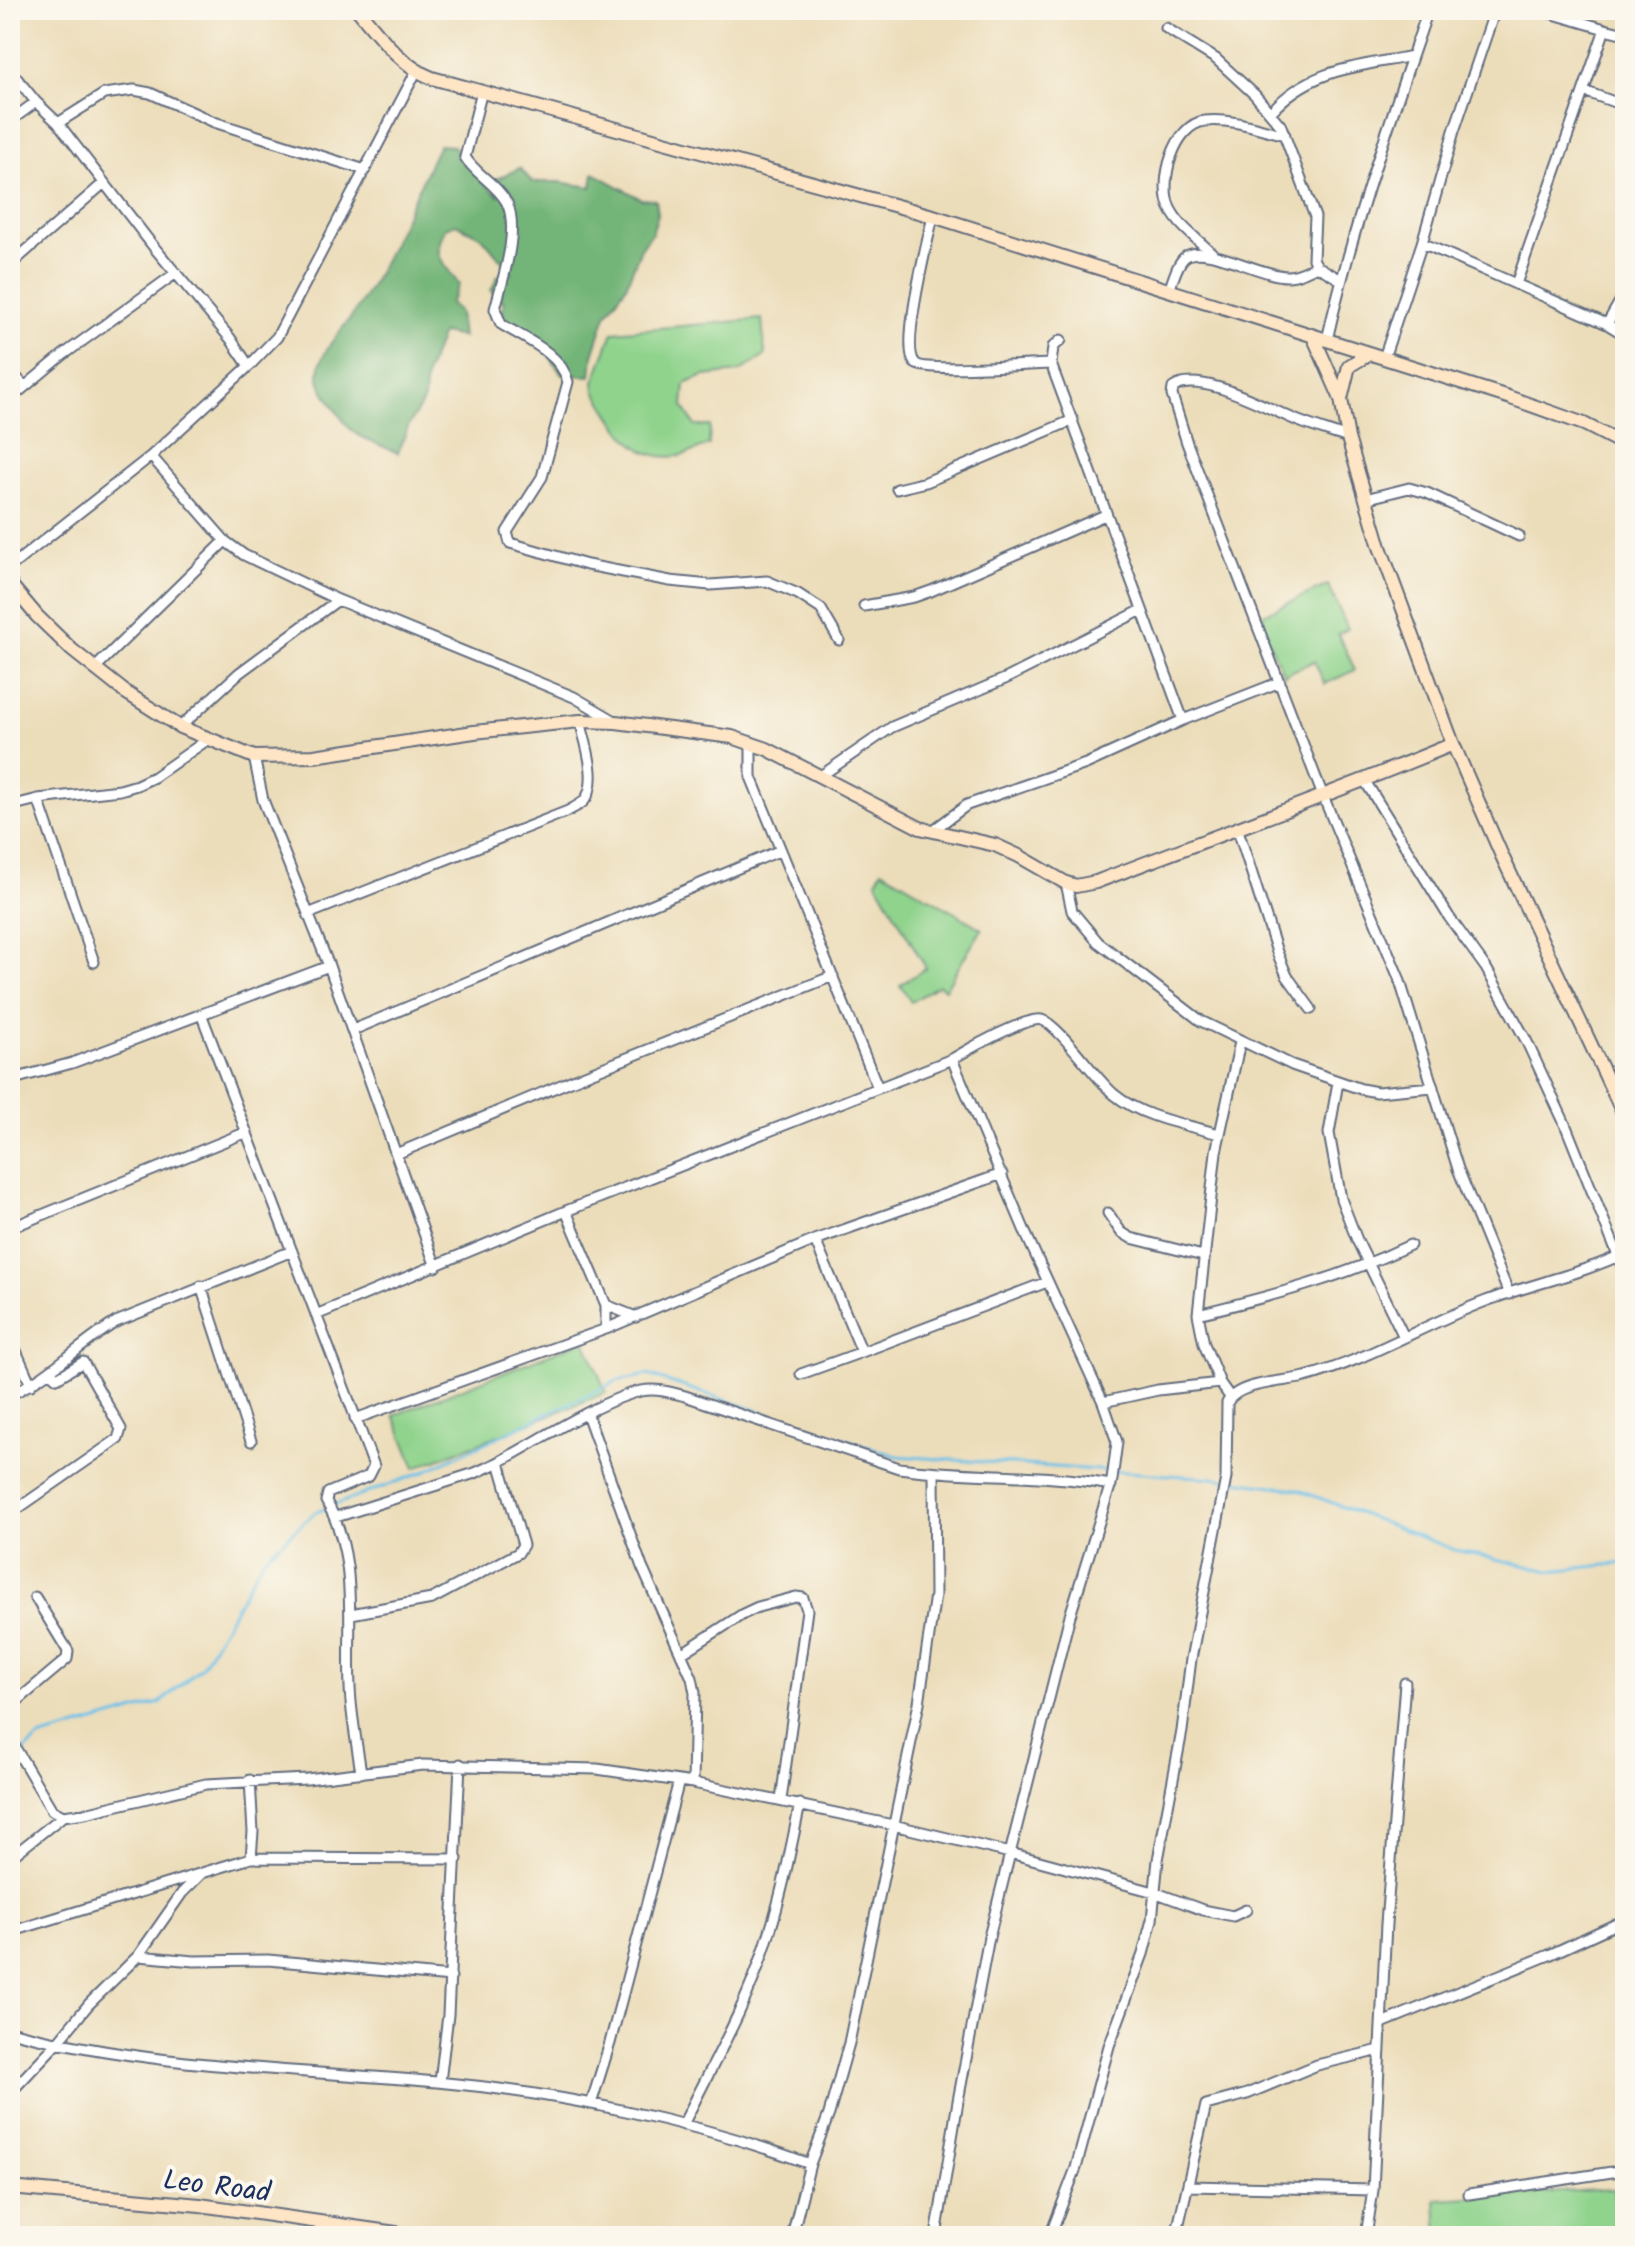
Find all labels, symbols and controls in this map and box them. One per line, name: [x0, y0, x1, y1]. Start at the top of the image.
street label: Leo Road: [160, 2159, 274, 2217]

